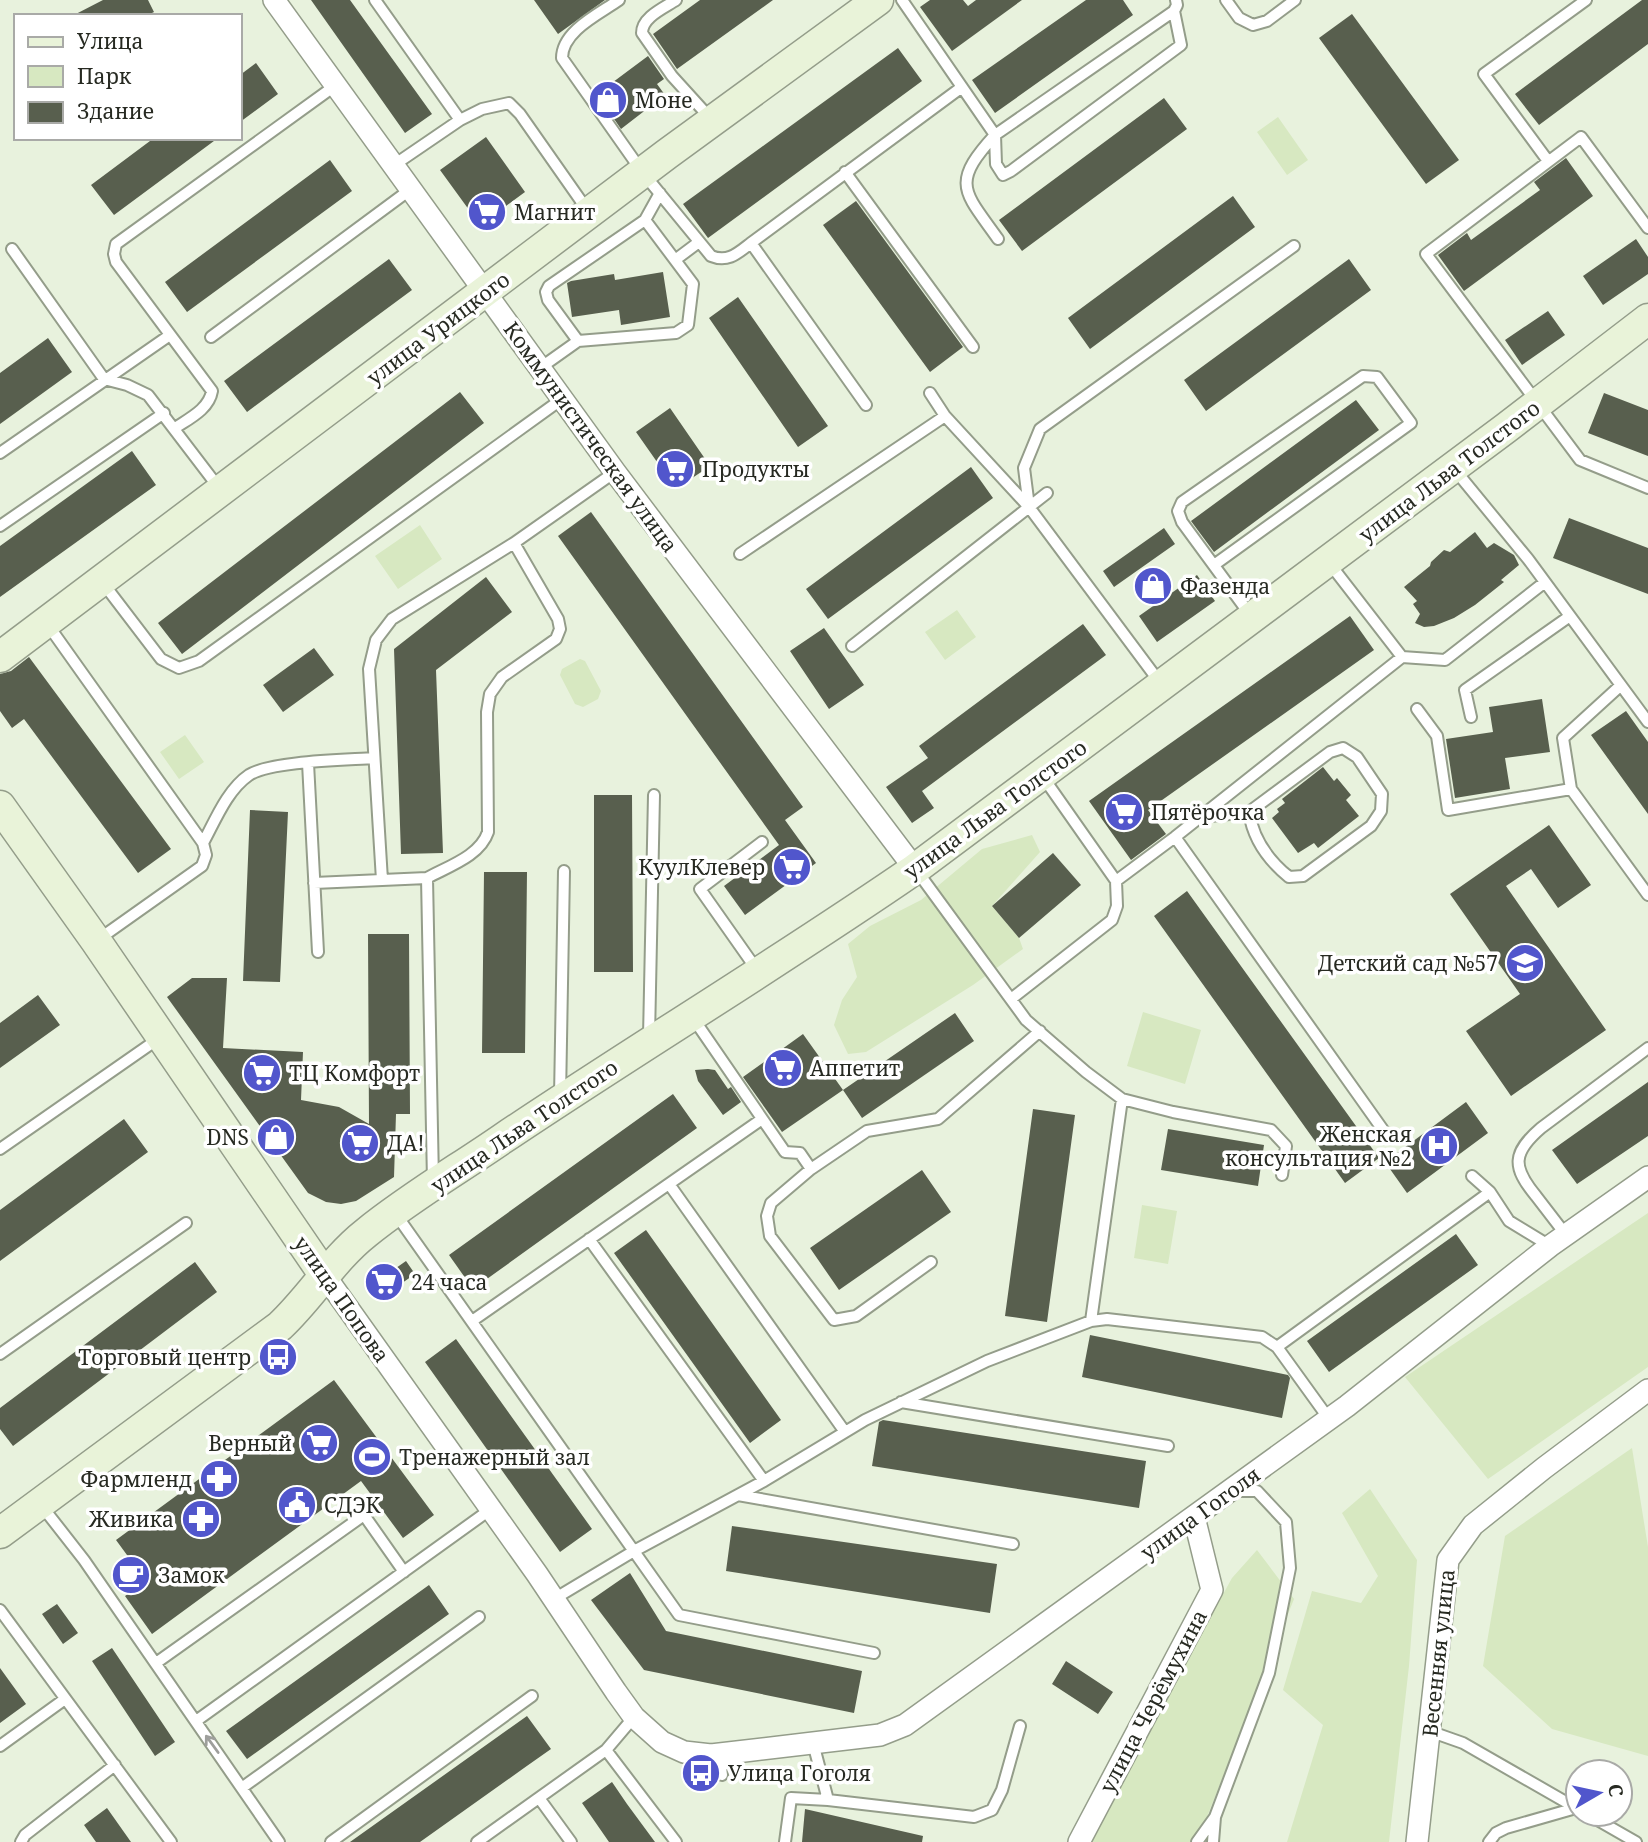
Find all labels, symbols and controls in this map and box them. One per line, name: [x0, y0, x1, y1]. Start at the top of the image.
legend: [14, 14, 242, 140]
text: Улица: [77, 27, 144, 55]
text: Парк: [77, 62, 132, 90]
shop icon: Моне: [587, 79, 629, 121]
place label: Моне: [635, 86, 693, 114]
text: Здание: [77, 97, 154, 125]
supermarket icon: Магнит: [466, 191, 508, 233]
place label: Магнит: [514, 198, 595, 226]
street label: улица Урицкого: [361, 265, 515, 391]
street label: Коммунистическая улица: [498, 316, 684, 558]
street label: улица Льва Толстого: [1353, 394, 1545, 548]
supermarket icon: Продукты: [654, 448, 696, 490]
place label: Продукты: [702, 455, 810, 483]
shop icon: Фазенда: [1132, 565, 1174, 607]
place label: Фазенда: [1180, 572, 1270, 600]
street label: улица Льва Толстого: [898, 733, 1092, 885]
supermarket icon: Пятёрочка: [1103, 791, 1145, 833]
place label: Пятёрочка: [1151, 798, 1265, 826]
supermarket icon: КуулКлевер: [771, 846, 813, 888]
place label: КуулКлевер: [638, 853, 765, 881]
school or university icon: Детский сад №57: [1504, 942, 1546, 984]
place label: Детский сад №57: [1318, 949, 1498, 977]
supermarket icon: Аппетит: [762, 1047, 804, 1089]
supermarket icon: ТЦ Комфорт: [241, 1052, 283, 1094]
street label: улица Льва Толстого: [425, 1053, 623, 1199]
place label: Аппетит: [810, 1054, 900, 1082]
place label: ТЦ Комфорт: [289, 1059, 420, 1087]
shop icon: DNS: [255, 1116, 297, 1158]
place label: Женская консультация №2: [1225, 1120, 1412, 1172]
supermarket icon: ДА!: [339, 1122, 381, 1164]
place label: DNS: [206, 1123, 249, 1151]
hospital icon: Женская консультация №2: [1418, 1125, 1460, 1167]
place label: ДА!: [387, 1129, 424, 1157]
street label: улица Попова: [288, 1230, 396, 1368]
supermarket icon: 24 часа: [363, 1261, 405, 1303]
place label: 24 часа: [411, 1268, 487, 1296]
bus stop icon: Торговый центр: [257, 1336, 299, 1378]
place label: Торговый центр: [78, 1343, 251, 1371]
supermarket icon: Верный: [298, 1422, 340, 1464]
place label: Верный: [208, 1429, 292, 1457]
sports icon: Тренажерный зал: [351, 1436, 393, 1478]
place label: Тренажерный зал: [399, 1443, 590, 1471]
pharmacy icon: Фармленд: [198, 1458, 240, 1500]
street label: улица Гоголя: [1135, 1460, 1265, 1566]
place label: Фармленд: [80, 1465, 192, 1493]
public building icon: СДЭК: [276, 1484, 318, 1526]
place label: СДЭК: [324, 1491, 381, 1519]
pharmacy icon: Живика: [180, 1498, 222, 1540]
place label: Живика: [88, 1505, 174, 1533]
cafe icon: Замок: [110, 1554, 152, 1596]
place label: Замок: [158, 1561, 225, 1589]
street label: Весенняя улица: [1415, 1568, 1461, 1738]
street label: улица Черёмухина: [1093, 1605, 1213, 1797]
one-way arrow: [205, 1735, 219, 1754]
bus stop icon: Улица Гоголя: [680, 1752, 722, 1794]
north arrow: [1564, 1758, 1634, 1828]
place label: Улица Гоголя: [728, 1759, 871, 1787]
text: С: [1602, 1782, 1630, 1799]

